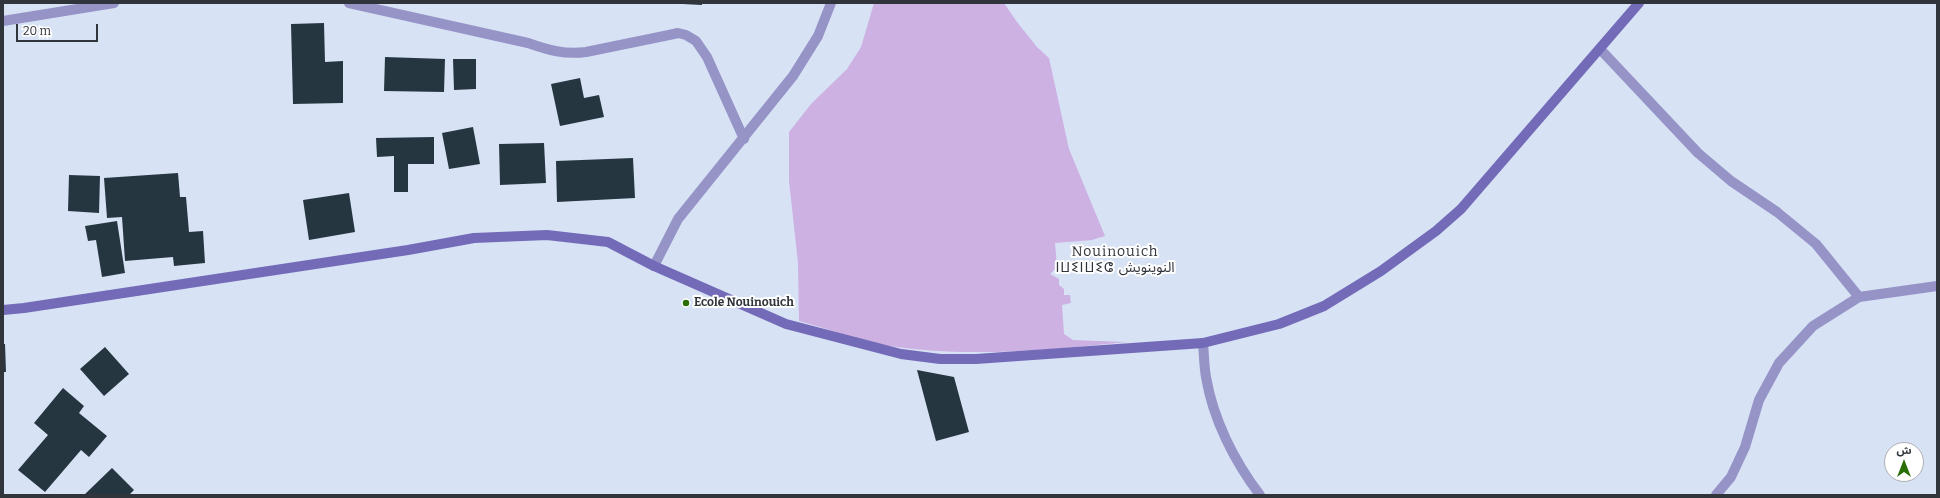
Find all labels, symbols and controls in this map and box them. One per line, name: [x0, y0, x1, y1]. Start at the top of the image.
scale bar: [18, 16, 100, 42]
text: 20 m: [23, 24, 51, 38]
district label: Nouinouich ⵏⵡⵉⵏⵡⵉⵛ النوينويش: [1059, 244, 1171, 276]
place label: Ecole Nouinouich: [694, 296, 794, 310]
marker: Ecole Nouinouich: [681, 298, 691, 308]
north arrow: [1884, 442, 1924, 482]
text: ش: [1896, 444, 1912, 457]

